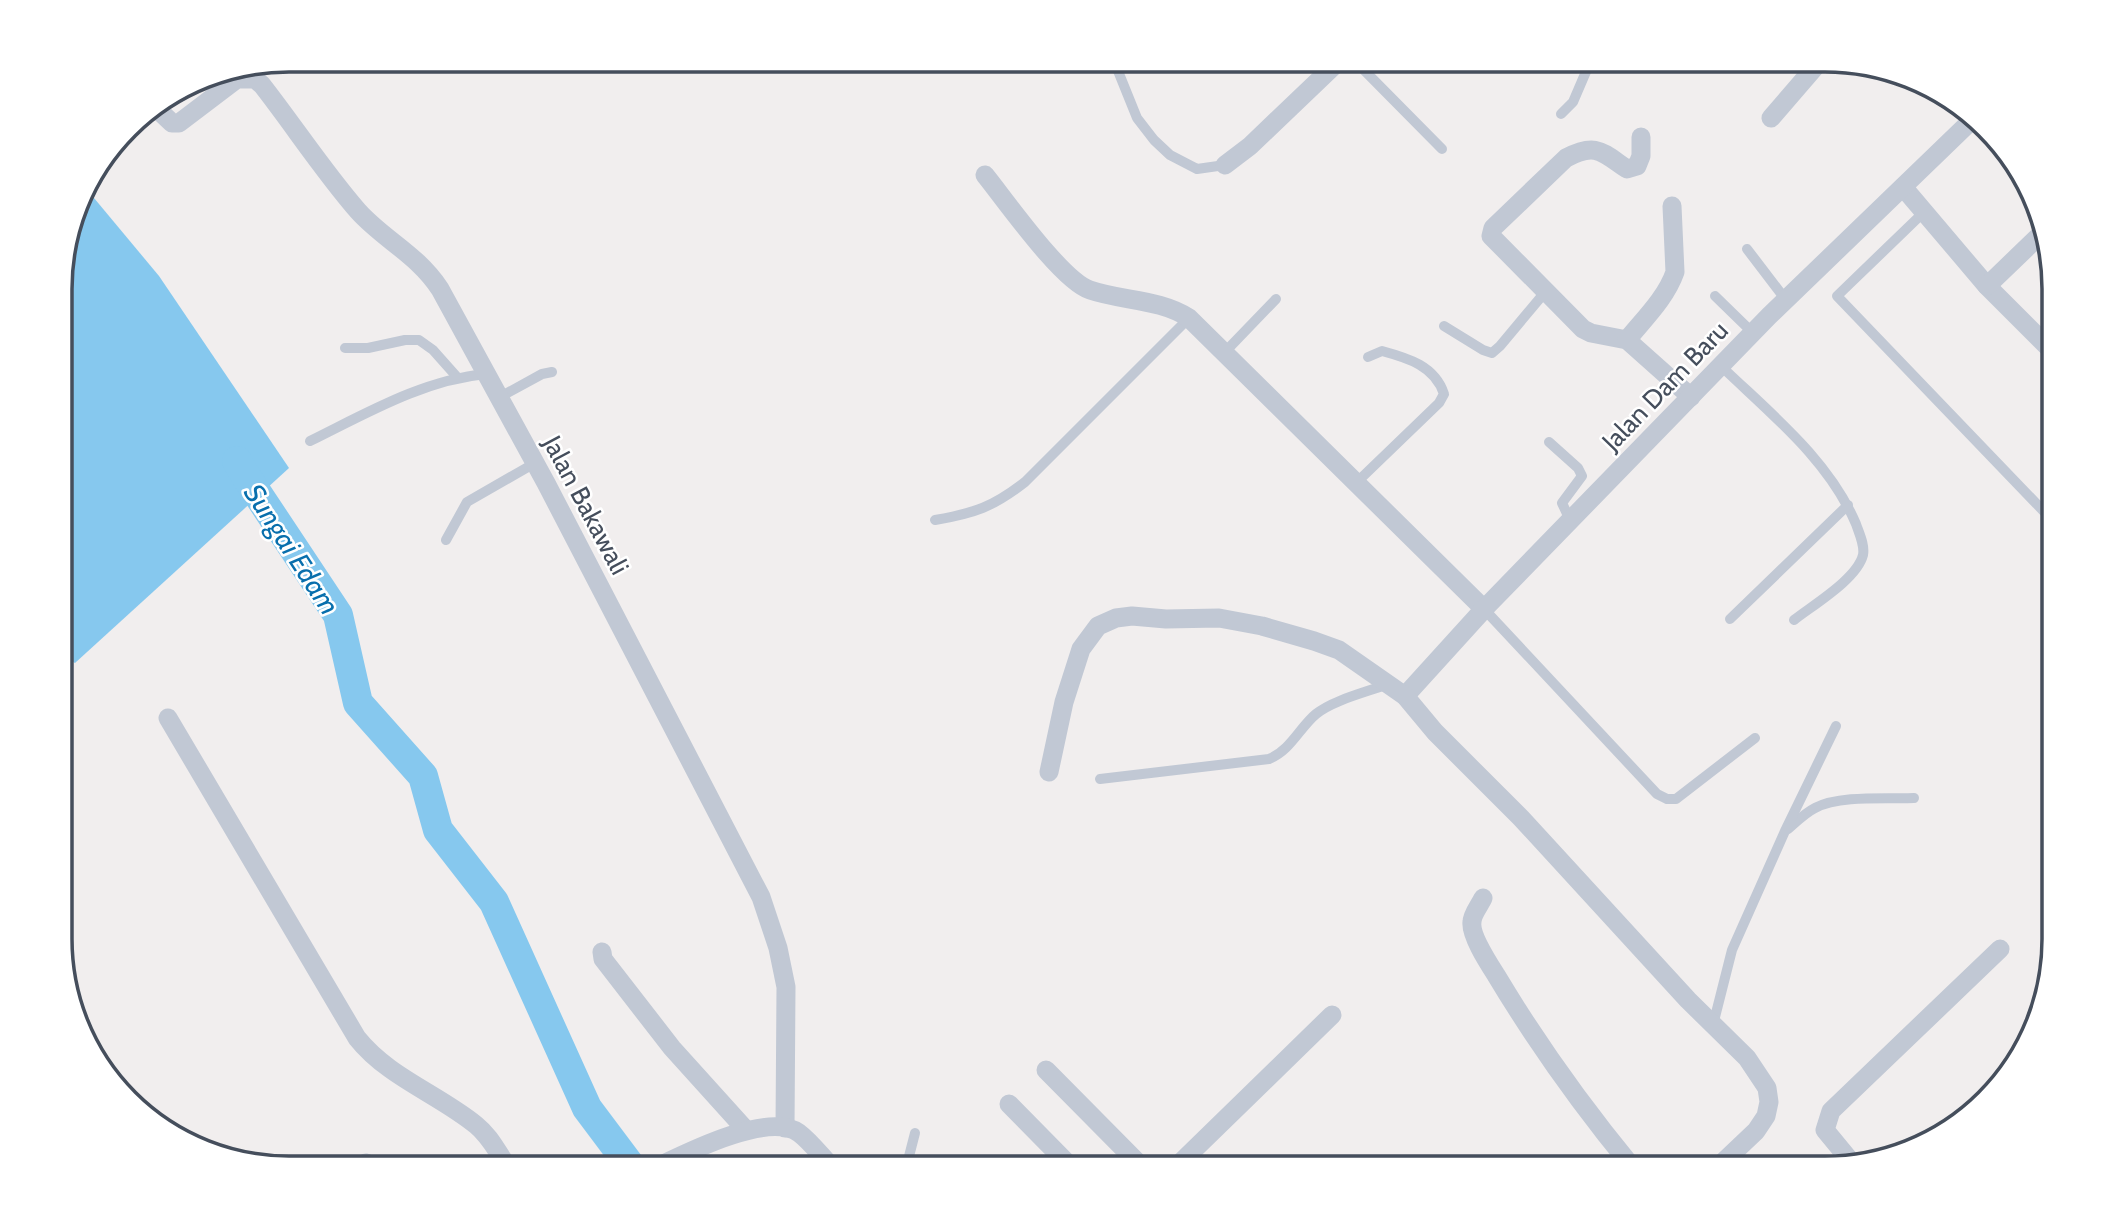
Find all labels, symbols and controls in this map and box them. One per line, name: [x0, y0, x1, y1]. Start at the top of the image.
street label: Jalan Dam Baru: [1595, 315, 1735, 458]
street label: Jalan Bakawali: [536, 429, 636, 580]
water label: Sungai Edam: [237, 477, 347, 621]

